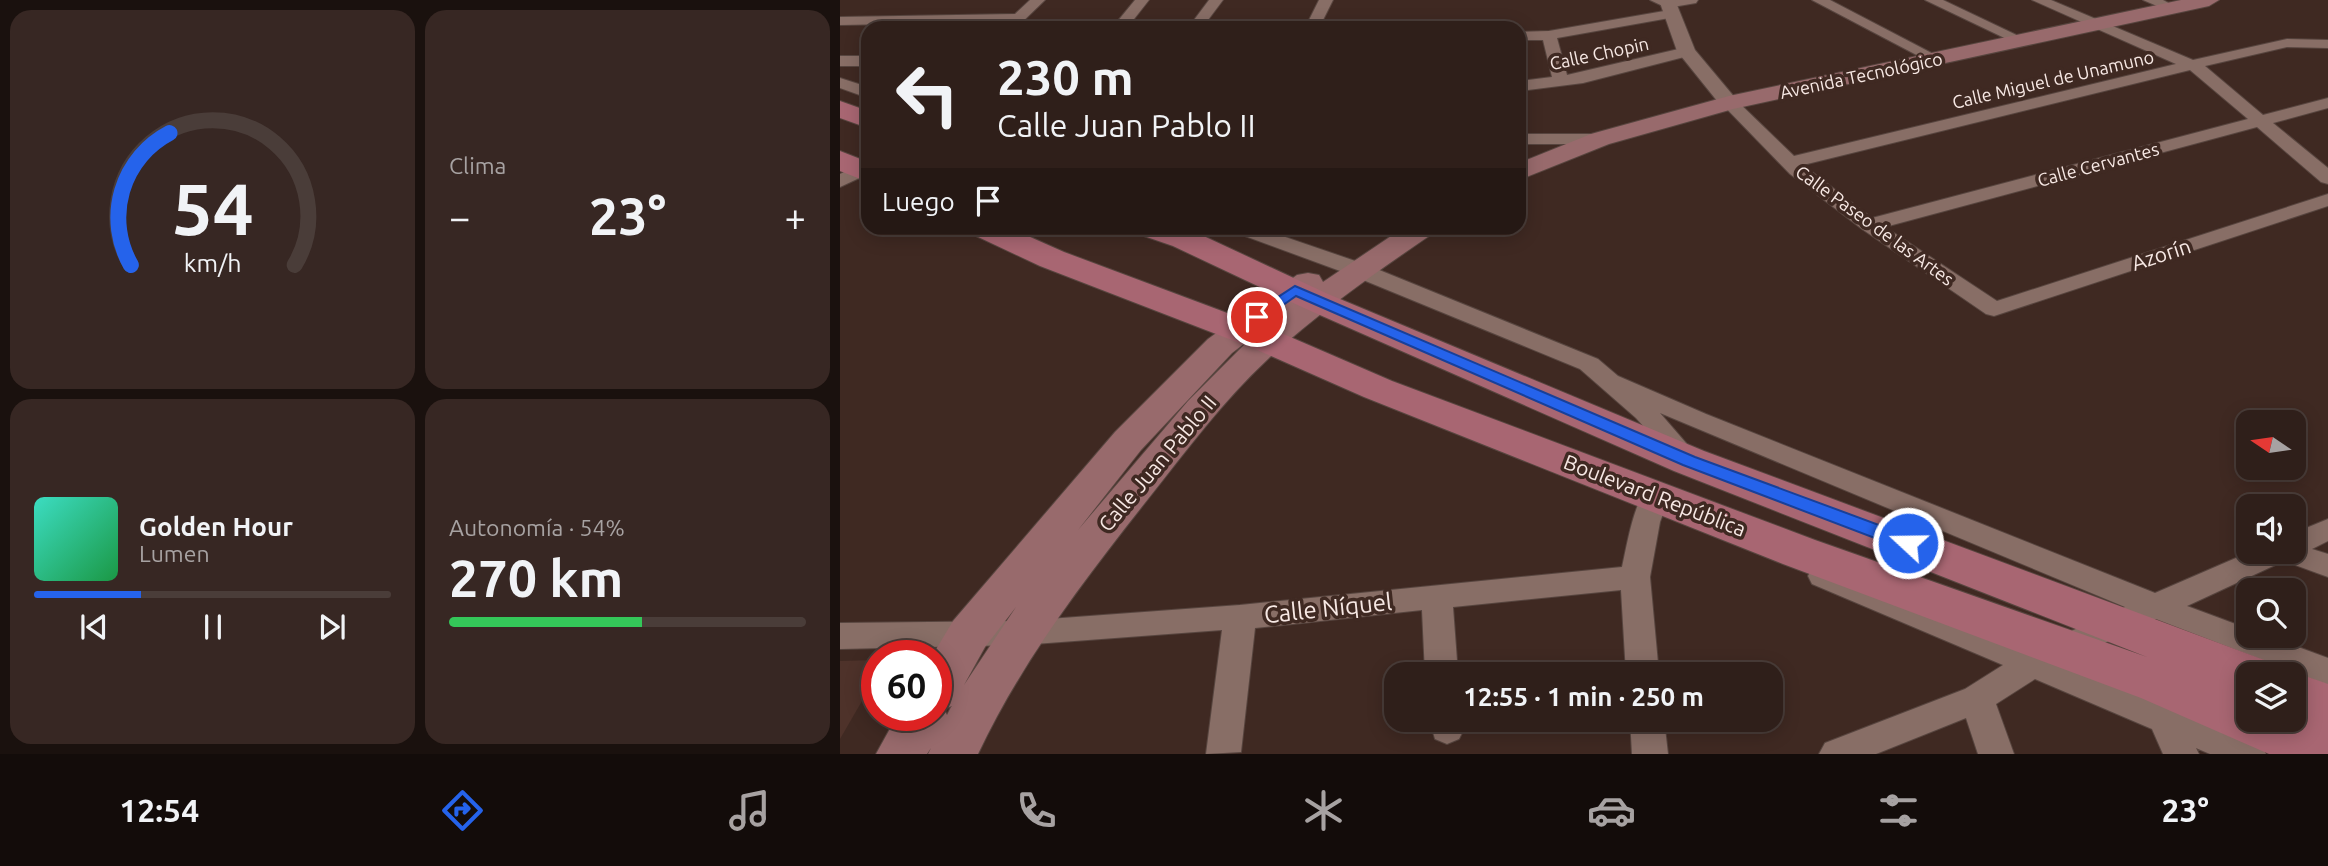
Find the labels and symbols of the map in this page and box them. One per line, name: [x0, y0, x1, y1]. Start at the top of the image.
street label: Calle Chopin: [1548, 33, 1650, 73]
street label: Calle Miguel de Unamuno: [1950, 46, 2156, 112]
street label: Avenida Tecnológico: [1778, 48, 1944, 102]
street label: Calle Cervantes: [2035, 138, 2161, 190]
street label: Calle Paseo de las Artes: [1792, 161, 1958, 289]
street label: Azorín: [2128, 233, 2194, 275]
pin: [1227, 287, 1287, 347]
street label: Calle Juan Pablo II: [1093, 390, 1221, 536]
north arrow: [2236, 410, 2306, 480]
street label: Boulevard República: [1561, 449, 1749, 541]
position arrow: [1871, 506, 1945, 580]
street label: Calle Níquel: [1263, 588, 1393, 628]
speed limit sign: 60: [861, 640, 952, 731]

